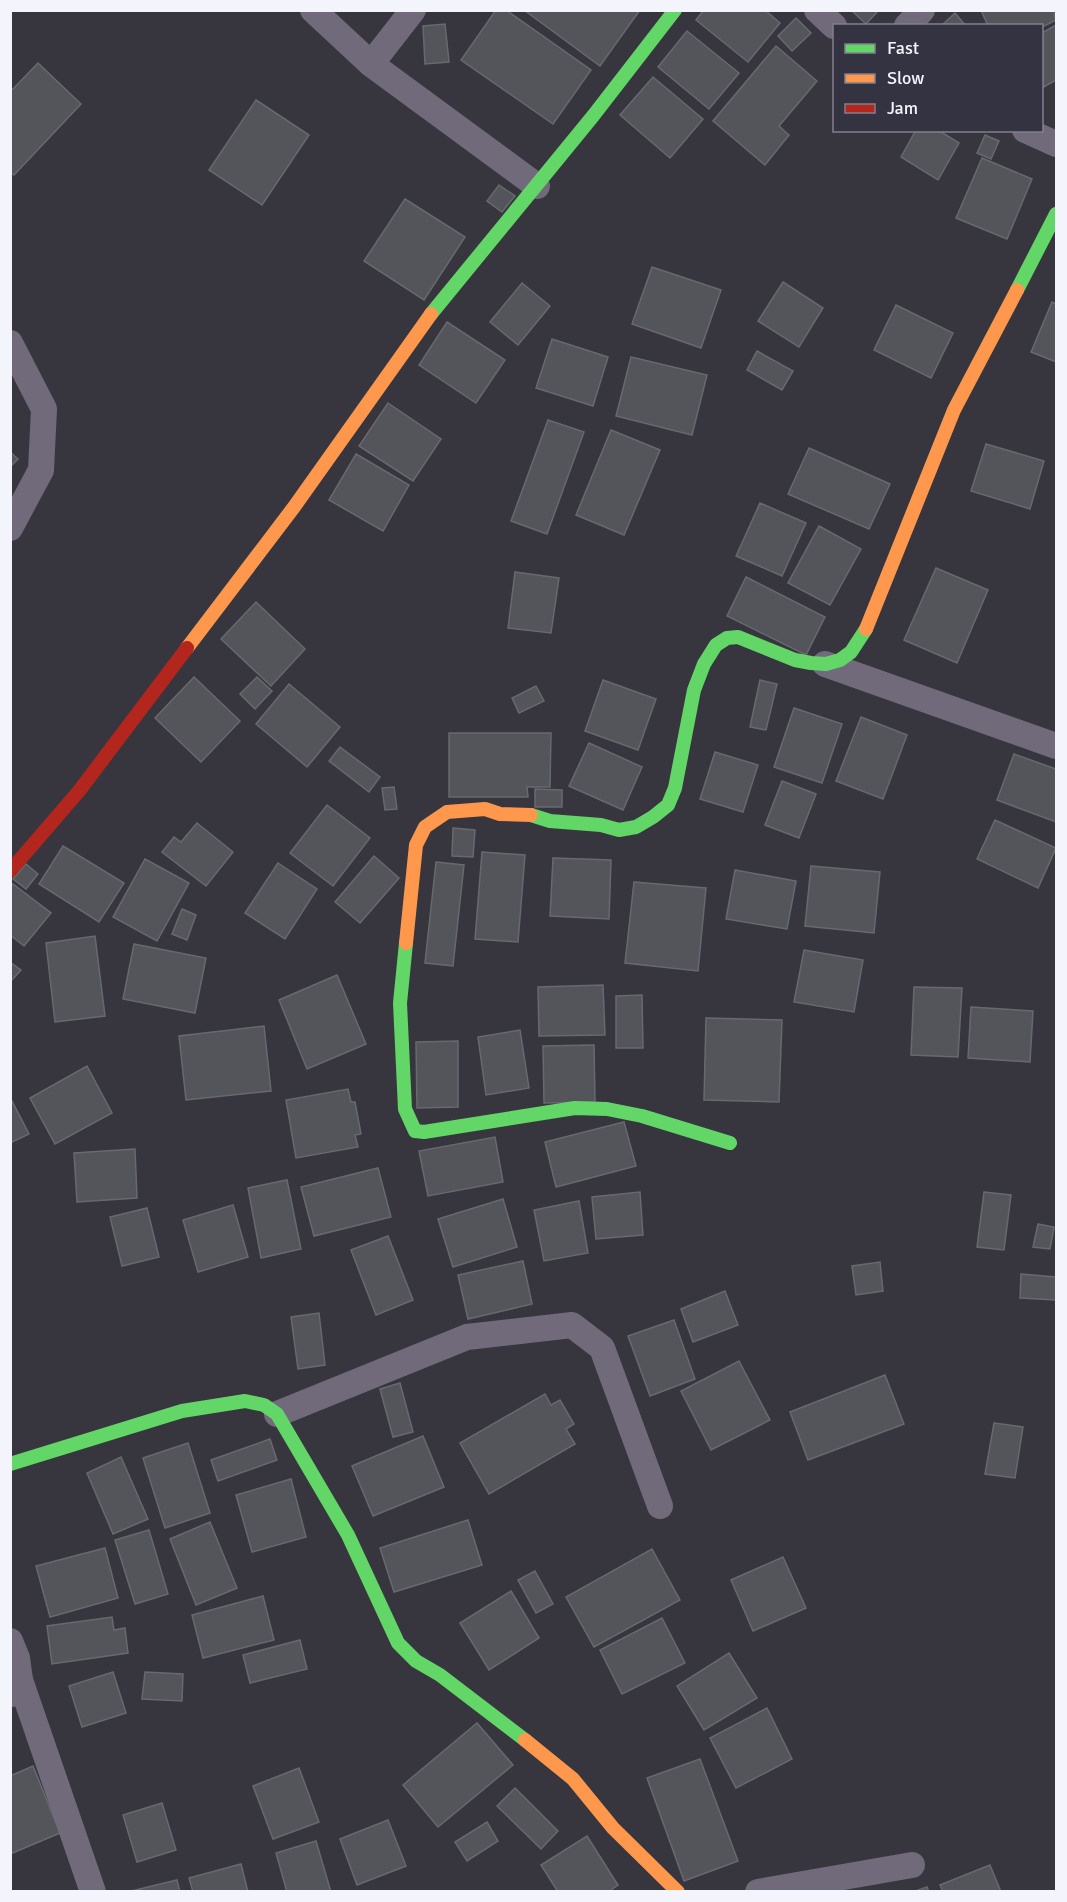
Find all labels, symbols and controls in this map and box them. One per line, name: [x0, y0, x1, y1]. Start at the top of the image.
legend: [833, 24, 1043, 132]
text: Fast: [887, 37, 919, 59]
text: Slow: [887, 67, 924, 89]
text: Jam: [887, 97, 918, 119]

